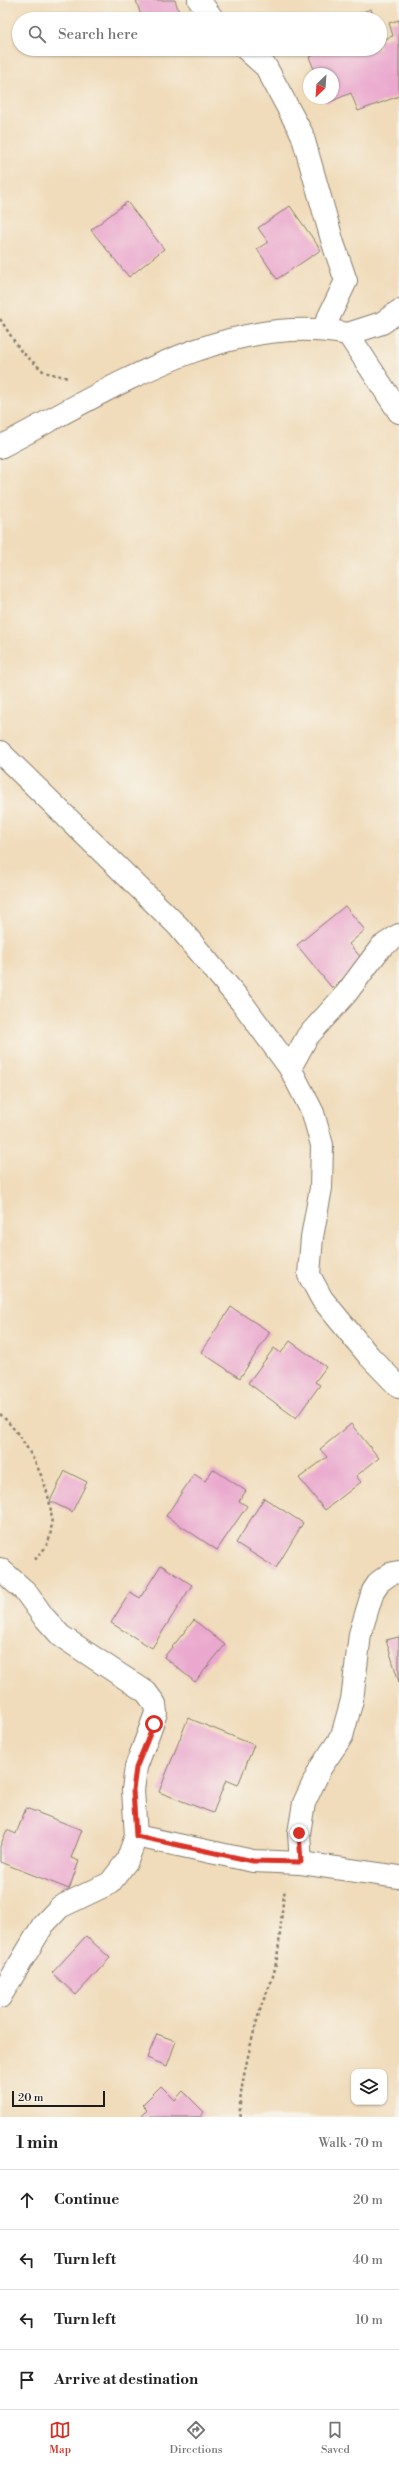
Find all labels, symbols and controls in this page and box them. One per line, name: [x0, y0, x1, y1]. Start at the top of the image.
search box: [12, 12, 387, 56]
icon: search: [26, 23, 48, 45]
text: Search here: [58, 25, 138, 44]
north arrow: [303, 68, 339, 104]
route start: [145, 1715, 163, 1733]
route end: [290, 1824, 308, 1842]
map controls: [351, 2069, 387, 2105]
button: layers: [351, 2069, 387, 2105]
scale bar: [12, 2089, 105, 2108]
text: 20 m: [18, 2091, 43, 2105]
text: 1 min: [16, 2132, 58, 2154]
text: Walk · 70 m: [318, 2135, 383, 2151]
icon: ahead: [16, 2189, 38, 2211]
text: Continue: [54, 2190, 119, 2209]
text: 20 m: [353, 2192, 383, 2208]
icon: left: [16, 2249, 38, 2271]
text: Turn left: [54, 2250, 116, 2269]
text: 40 m: [353, 2252, 383, 2268]
icon: left: [16, 2309, 38, 2331]
text: Turn left: [54, 2310, 116, 2329]
text: 10 m: [355, 2312, 383, 2328]
icon: arrive: [16, 2369, 38, 2391]
text: Arrive at destination: [54, 2370, 198, 2389]
tab: Map: [49, 2419, 71, 2457]
tab: Directions: [170, 2419, 223, 2457]
tab: Saved: [321, 2419, 350, 2457]

